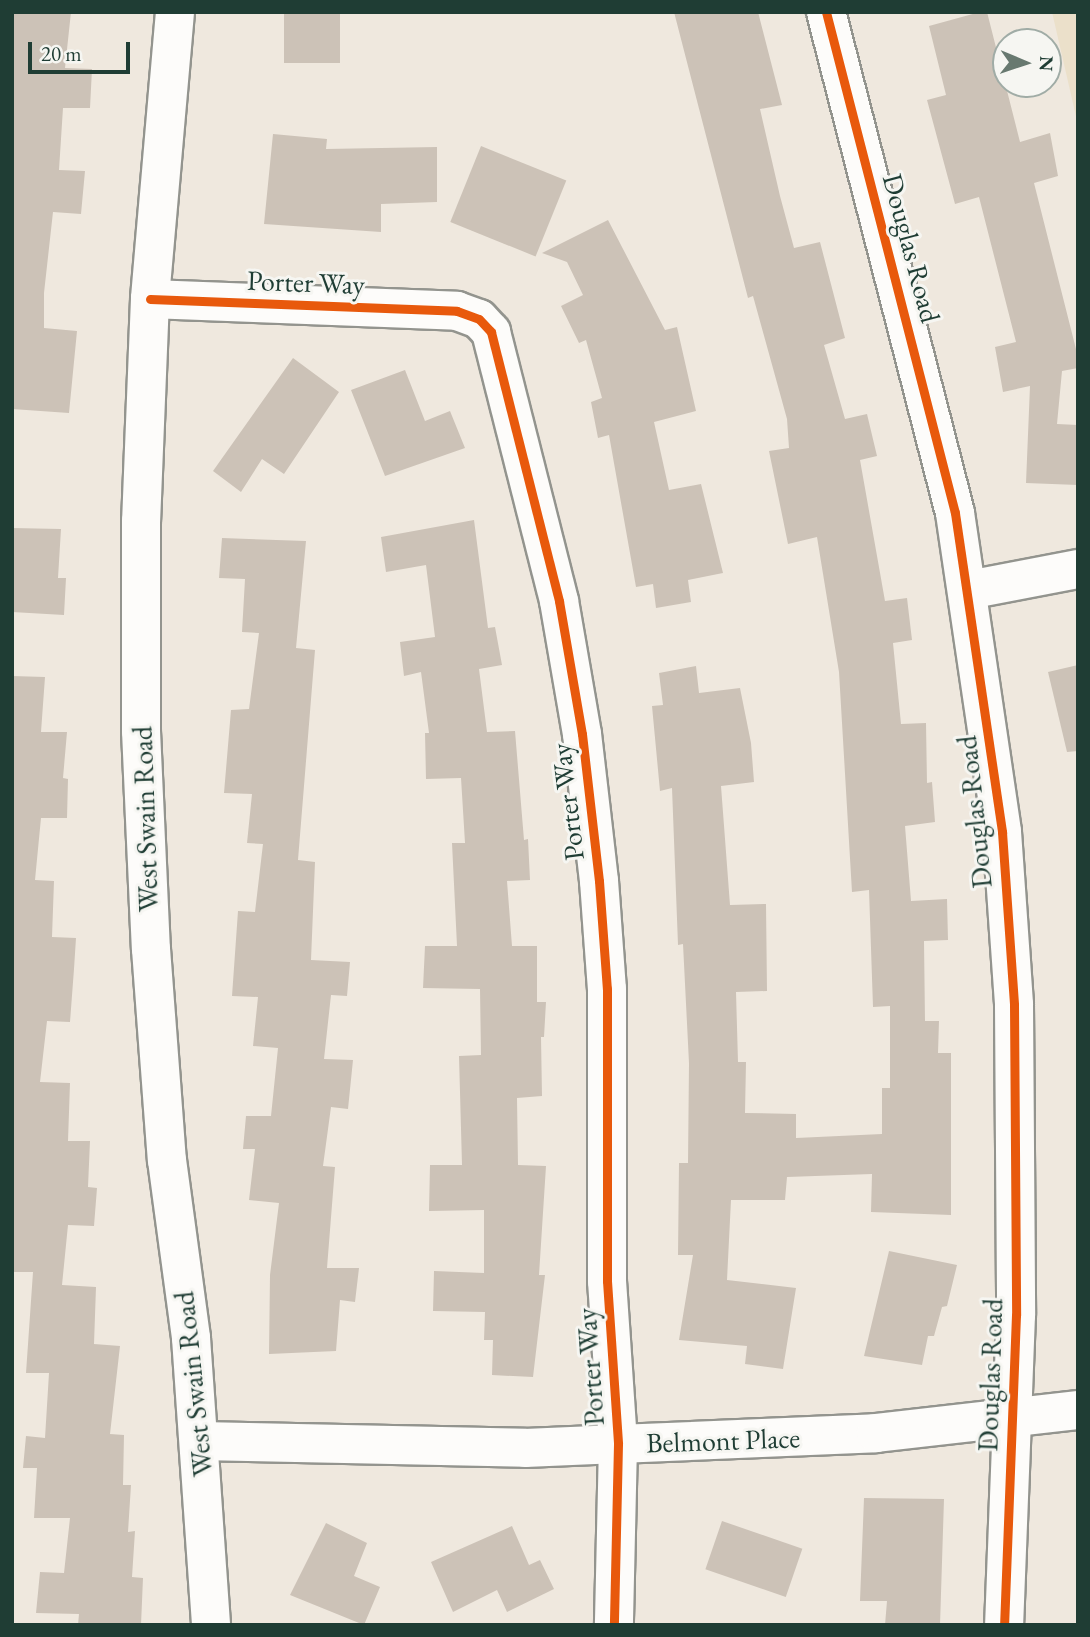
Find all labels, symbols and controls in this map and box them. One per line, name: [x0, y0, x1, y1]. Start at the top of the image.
scale bar: [32, 28, 133, 72]
north arrow: [992, 28, 1062, 98]
text: 20 m: [41, 40, 82, 67]
text: N: [1034, 56, 1059, 72]
street label: Douglas Road: [876, 170, 948, 326]
street label: Porter Way: [246, 263, 366, 301]
street label: West Swain Road: [125, 725, 165, 913]
street label: Douglas Road: [949, 734, 999, 890]
street label: Porter Way: [543, 741, 591, 863]
street label: West Swain Road: [167, 1290, 219, 1478]
street label: Douglas Road: [971, 1298, 1009, 1452]
street label: Porter Way: [569, 1307, 611, 1427]
street label: Belmont Place: [645, 1421, 801, 1459]

